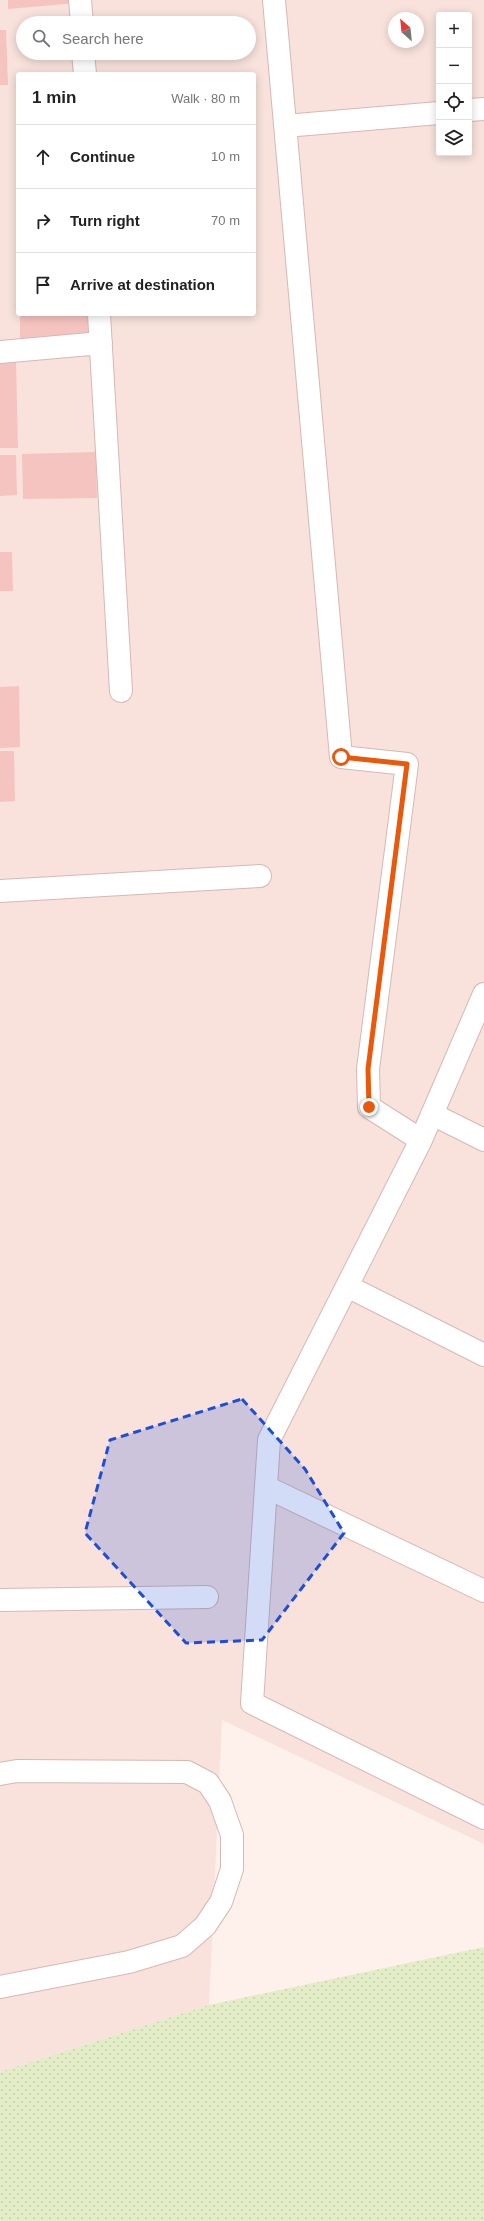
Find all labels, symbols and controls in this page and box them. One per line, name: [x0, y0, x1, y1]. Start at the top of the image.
north arrow: [388, 12, 424, 48]
map controls: [436, 12, 472, 156]
button: +: [436, 12, 472, 48]
search box: [16, 16, 256, 60]
icon: search: [30, 27, 52, 49]
text: Search here: [62, 30, 144, 47]
button: −: [436, 48, 472, 84]
button: locate: [436, 84, 472, 120]
text: 1 min: [32, 88, 76, 107]
text: Walk · 80 m: [171, 91, 240, 106]
button: layers: [436, 120, 472, 156]
icon: ahead: [32, 146, 54, 168]
text: Continue: [70, 148, 135, 165]
text: 10 m: [211, 149, 240, 164]
icon: right: [32, 210, 54, 232]
text: Turn right: [70, 212, 140, 229]
text: 70 m: [211, 213, 240, 228]
icon: arrive: [32, 274, 54, 296]
text: Arrive at destination: [70, 276, 215, 293]
route start: [332, 748, 350, 766]
route end: [360, 1098, 378, 1116]

